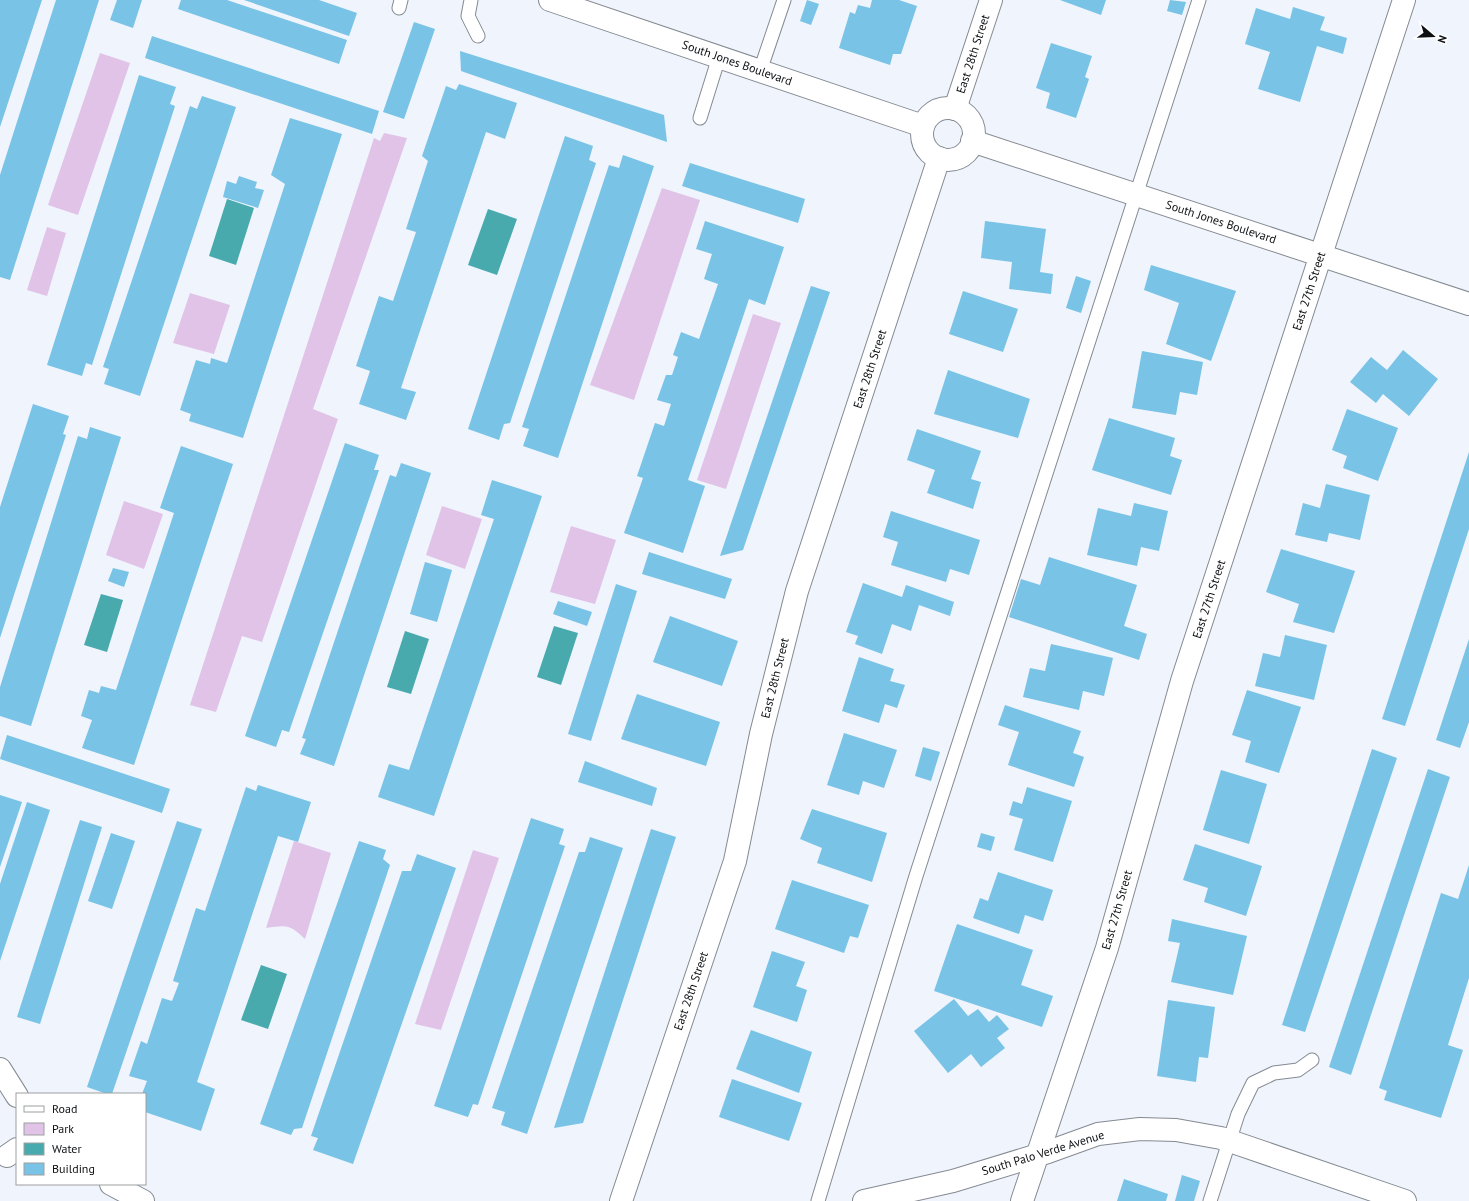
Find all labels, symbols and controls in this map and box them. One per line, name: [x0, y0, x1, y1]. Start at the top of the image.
street label: East 28th Street: [953, 12, 992, 95]
north arrow: [1413, 16, 1453, 56]
text: N: [1435, 34, 1450, 45]
street label: South Jones Boulevard: [680, 37, 794, 88]
street label: South Jones Boulevard: [1164, 197, 1278, 246]
street label: East 27th Street: [1289, 250, 1328, 332]
street label: East 28th Street: [850, 327, 889, 410]
street label: East 27th Street: [1189, 558, 1228, 640]
street label: East 28th Street: [757, 636, 792, 720]
street label: East 27th Street: [1098, 868, 1135, 951]
street label: East 28th Street: [670, 949, 711, 1032]
legend: [16, 1093, 146, 1185]
text: Road: [52, 1101, 77, 1116]
text: Park: [52, 1121, 74, 1136]
street label: South Palo Verde Avenue: [980, 1127, 1106, 1178]
text: Water: [52, 1141, 82, 1156]
text: Building: [52, 1161, 95, 1176]

